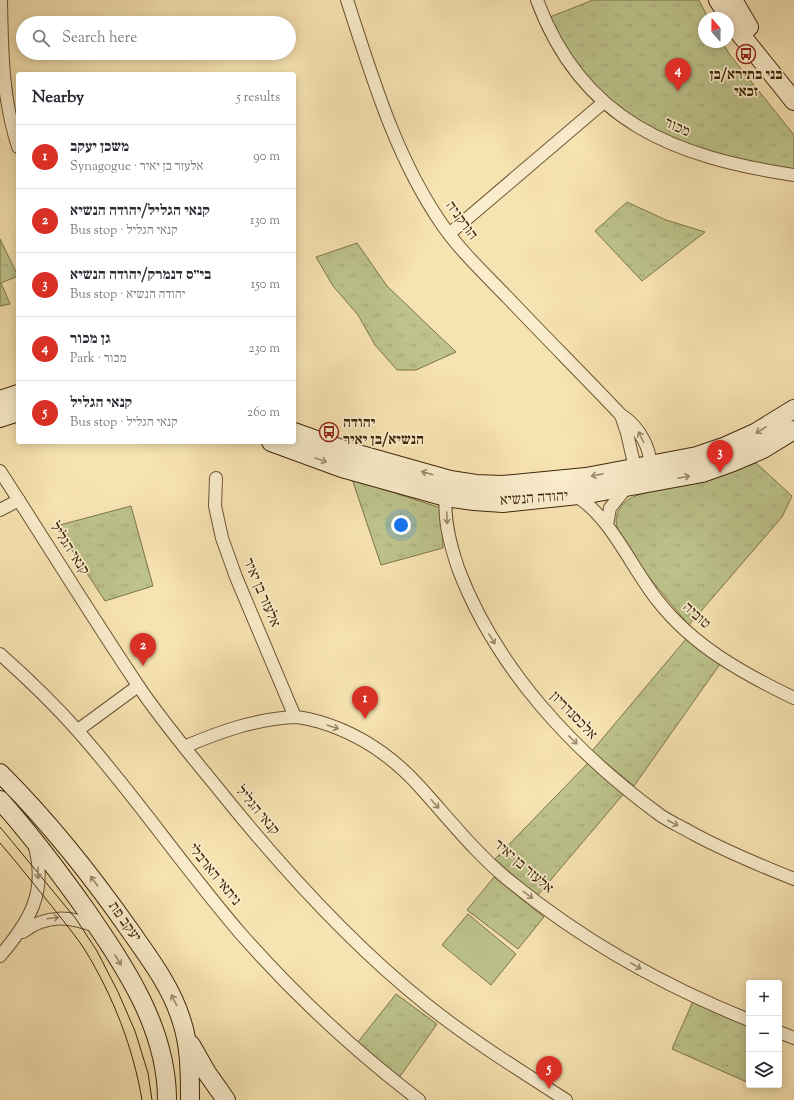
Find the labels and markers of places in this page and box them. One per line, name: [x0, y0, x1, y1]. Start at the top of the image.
bus stop icon: בני בתירא/בן זכאי: [735, 43, 757, 65]
pin: 4: [665, 58, 691, 91]
place label: בני בתירא/בן זכאי: [709, 65, 783, 103]
place label: יהודה הנשיא/בן יאיר: [343, 413, 424, 451]
bus stop icon: יהודה הנשיא/בן יאיר: [318, 421, 340, 443]
pin: 3: [707, 440, 733, 473]
pin: 2: [130, 633, 156, 666]
pin: 1: [352, 686, 378, 719]
pin: 5: [536, 1056, 562, 1089]

